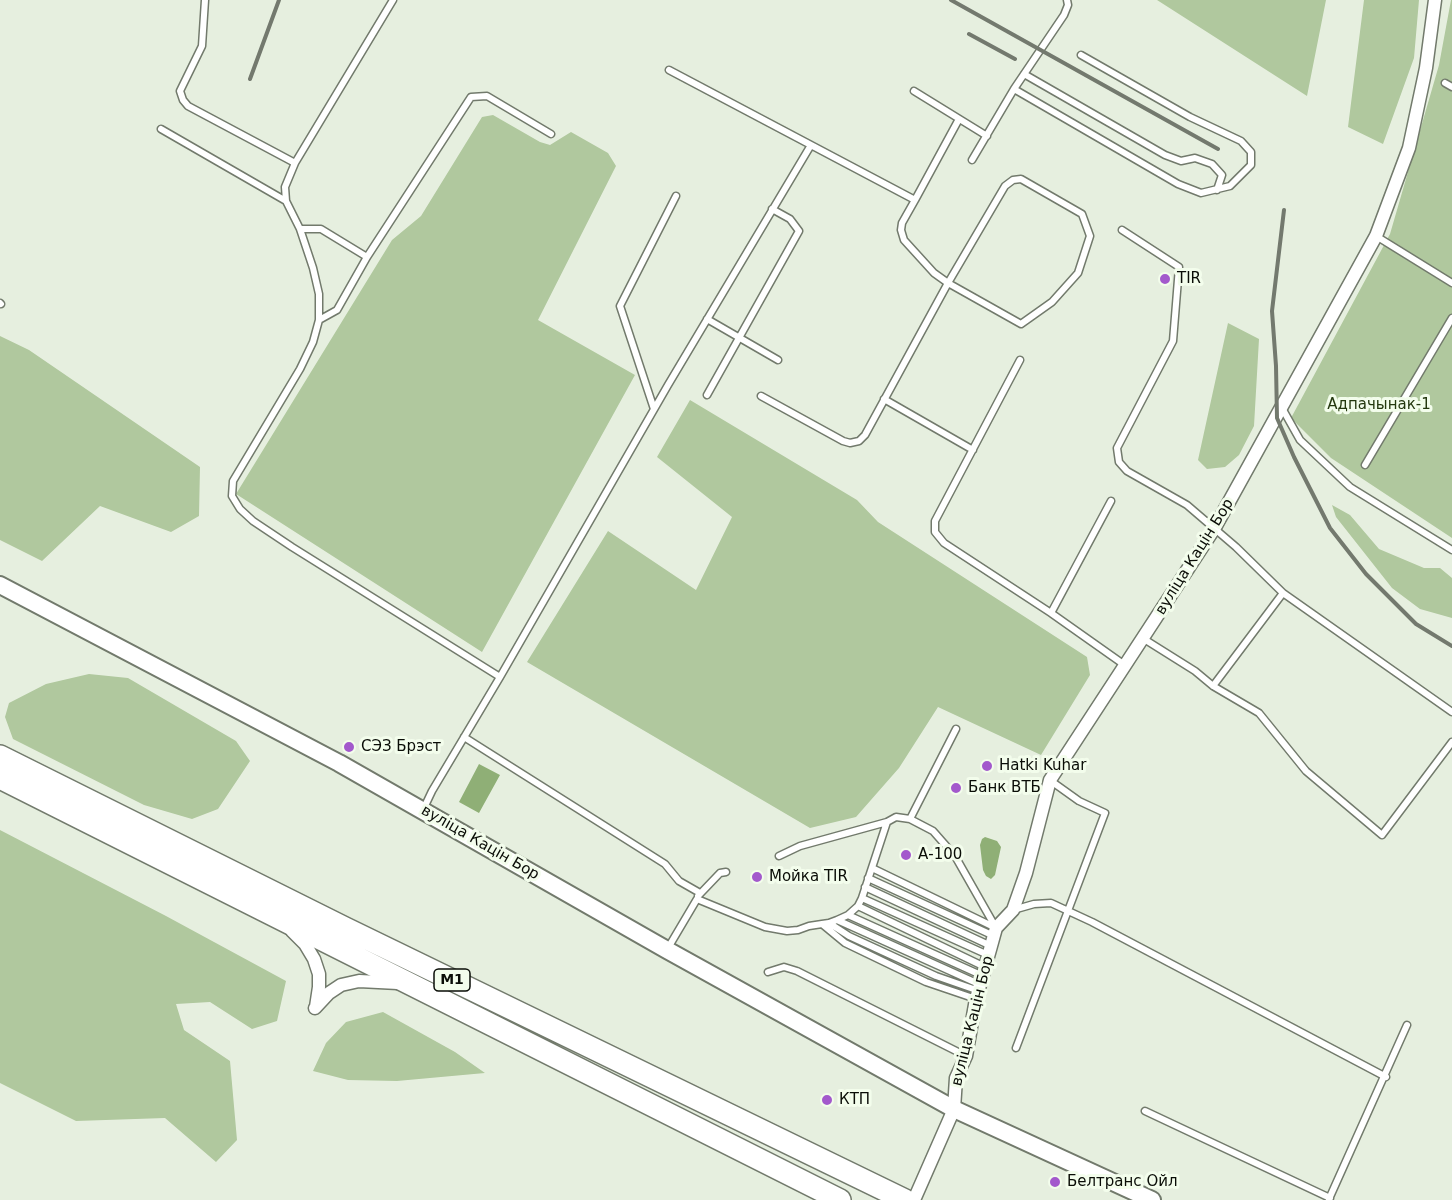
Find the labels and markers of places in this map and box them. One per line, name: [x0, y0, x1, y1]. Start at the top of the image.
place label: TIR: [1177, 270, 1201, 288]
marker: TIR: [1158, 272, 1172, 286]
place label: СЭЗ Брэст: [361, 738, 441, 756]
marker: СЭЗ Брэст: [342, 740, 356, 754]
place label: Hatki Kuhar: [999, 757, 1086, 775]
marker: Hatki Kuhar: [980, 759, 994, 773]
place label: Банк ВТБ: [968, 779, 1041, 797]
marker: Банк ВТБ: [949, 781, 963, 795]
place label: А-100: [918, 846, 962, 864]
marker: А-100: [899, 848, 913, 862]
place label: Мойка TIR: [769, 868, 848, 886]
marker: Мойка TIR: [750, 870, 764, 884]
place label: КТП: [839, 1091, 870, 1109]
marker: КТП: [820, 1093, 834, 1107]
place label: Белтранс Ойл: [1067, 1173, 1178, 1191]
marker: Белтранс Ойл: [1048, 1175, 1062, 1189]

